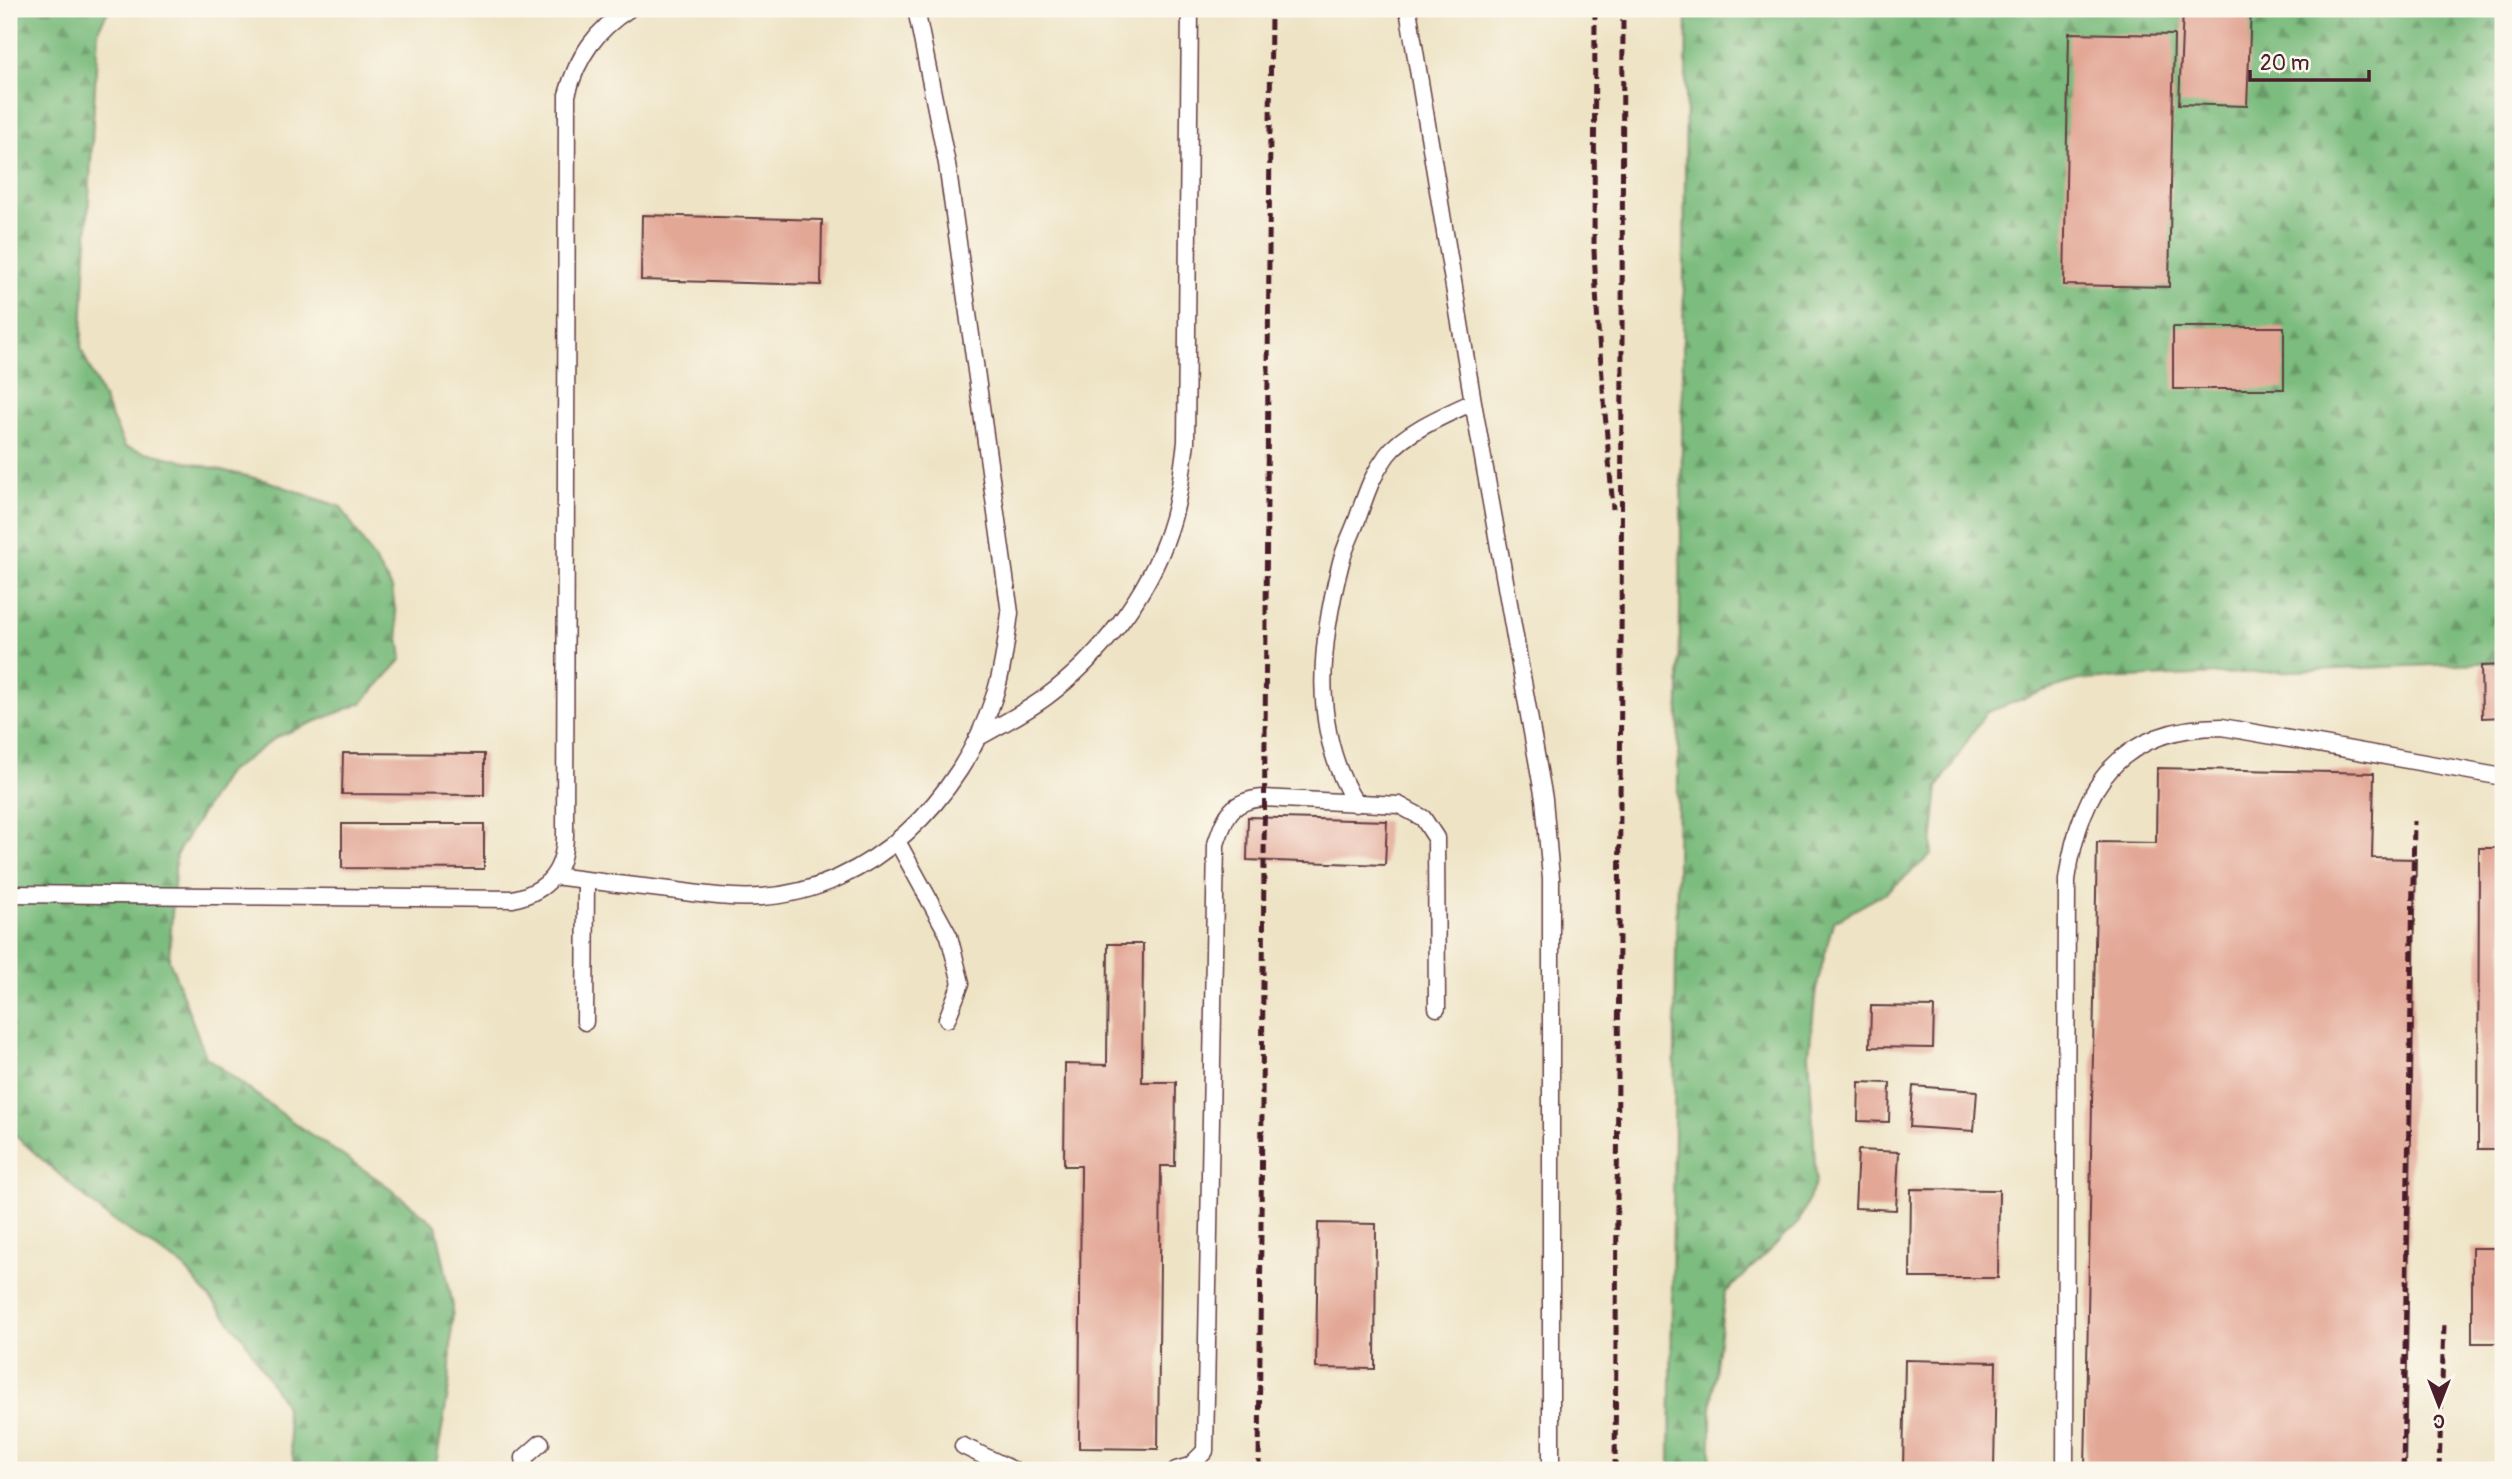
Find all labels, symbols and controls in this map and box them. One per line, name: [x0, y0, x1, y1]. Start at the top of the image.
scale bar: [2250, 38, 2368, 82]
text: 20 m: [2260, 50, 2309, 77]
north arrow: [2404, 1370, 2474, 1440]
text: С: [2433, 1409, 2445, 1433]

